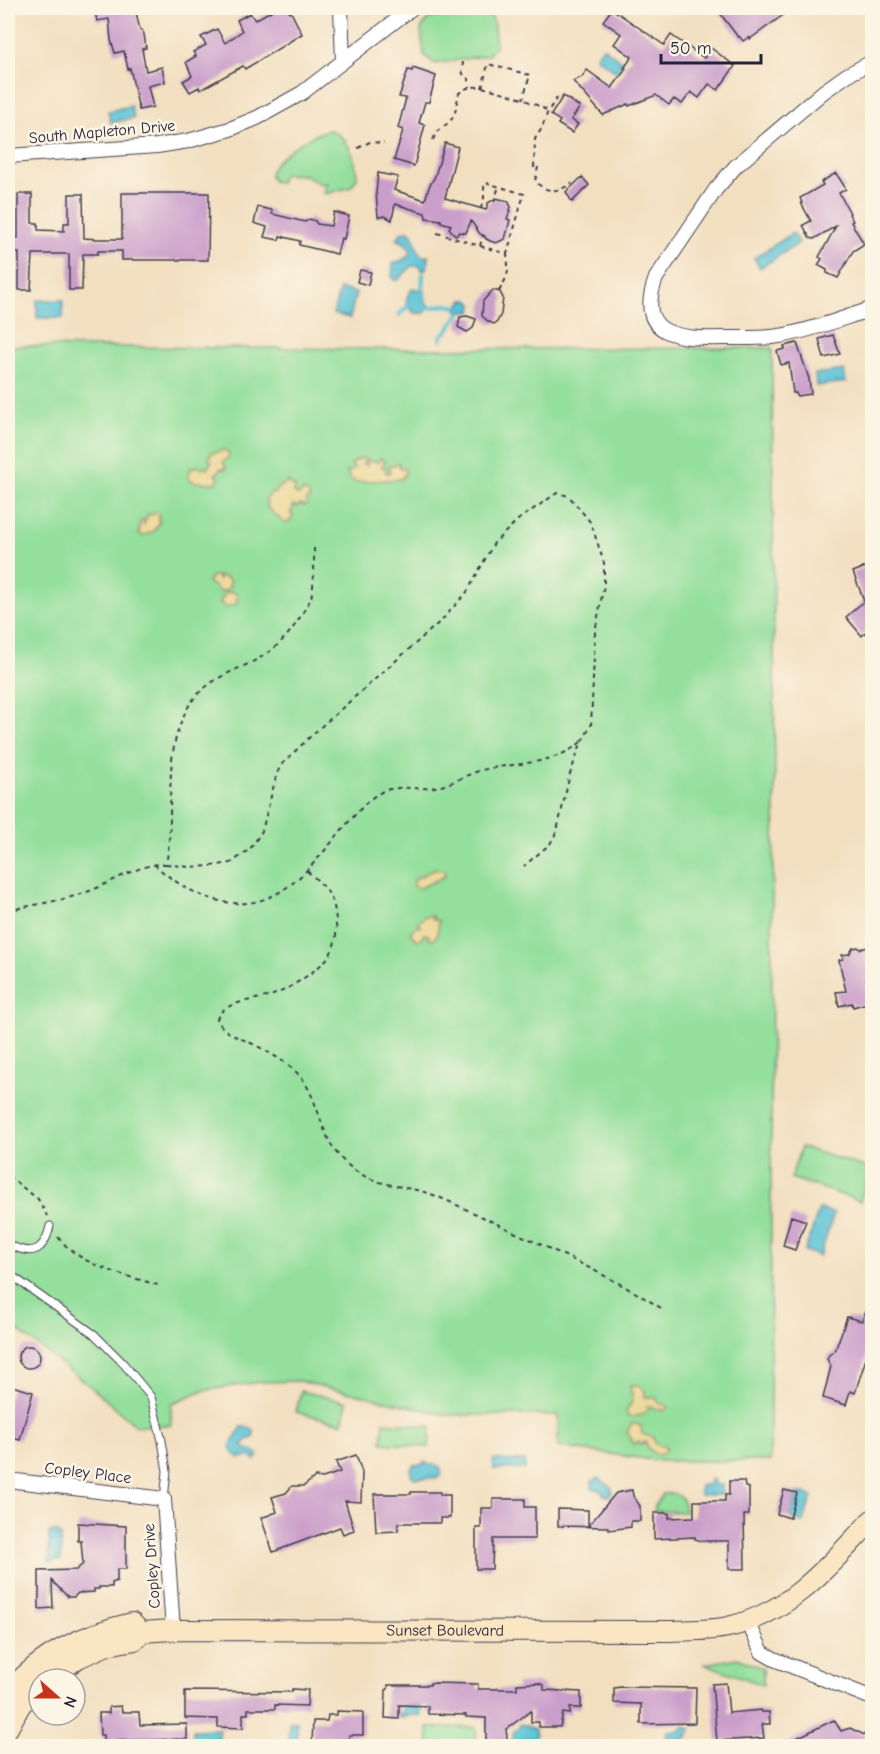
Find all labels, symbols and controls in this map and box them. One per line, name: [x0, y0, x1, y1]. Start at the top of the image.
scale bar: [661, 27, 762, 65]
text: 50 m: [670, 38, 712, 59]
street label: South Mapleton Drive: [28, 117, 176, 147]
street label: Copley Place: [44, 1459, 132, 1487]
street label: Copley Drive: [140, 1523, 164, 1609]
street label: Sunset Boulevard: [386, 1621, 504, 1640]
north arrow: [27, 1667, 87, 1727]
text: N: [60, 1694, 80, 1710]

